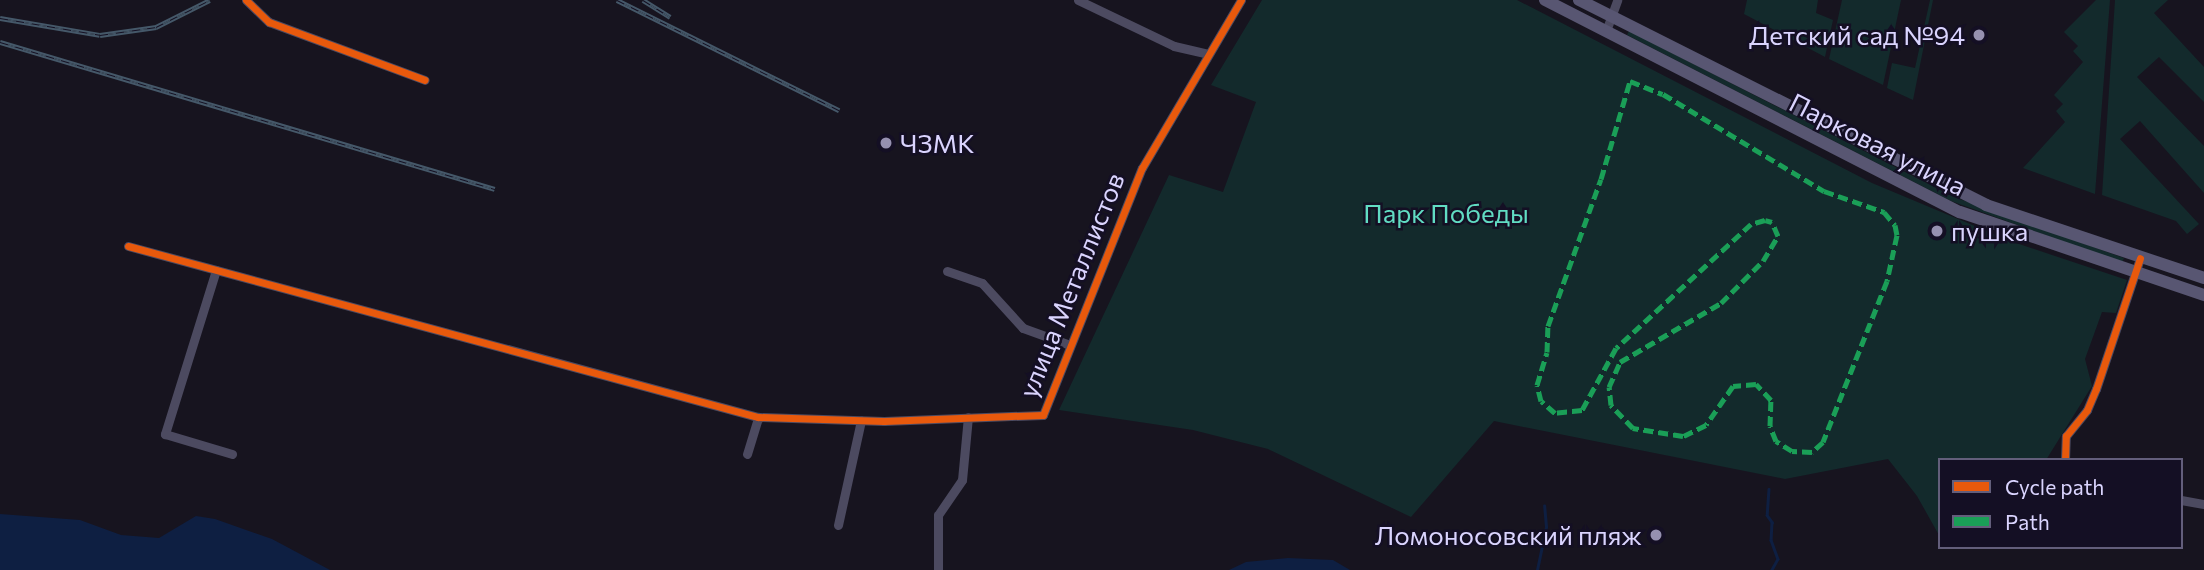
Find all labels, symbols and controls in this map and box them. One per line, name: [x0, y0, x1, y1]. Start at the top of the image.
place label: Детский сад №94: [1749, 19, 1965, 51]
marker: Детский сад №94: [1971, 27, 1987, 43]
street label: Парковая улица: [1785, 86, 1971, 202]
place label: ЧЗМК: [900, 127, 975, 159]
marker: ЧЗМК: [878, 135, 894, 151]
street label: улица Металлистов: [1012, 168, 1130, 402]
park label: Парк Победы: [1363, 197, 1529, 229]
place label: пушка: [1951, 215, 2028, 247]
marker: пушка: [1929, 223, 1945, 239]
legend: [1938, 458, 2183, 549]
text: Cycle path: [2005, 474, 2104, 499]
text: Path: [2005, 509, 2050, 534]
place label: Ломоносовский пляж: [1375, 519, 1642, 551]
marker: Ломоносовский пляж: [1648, 527, 1664, 543]

